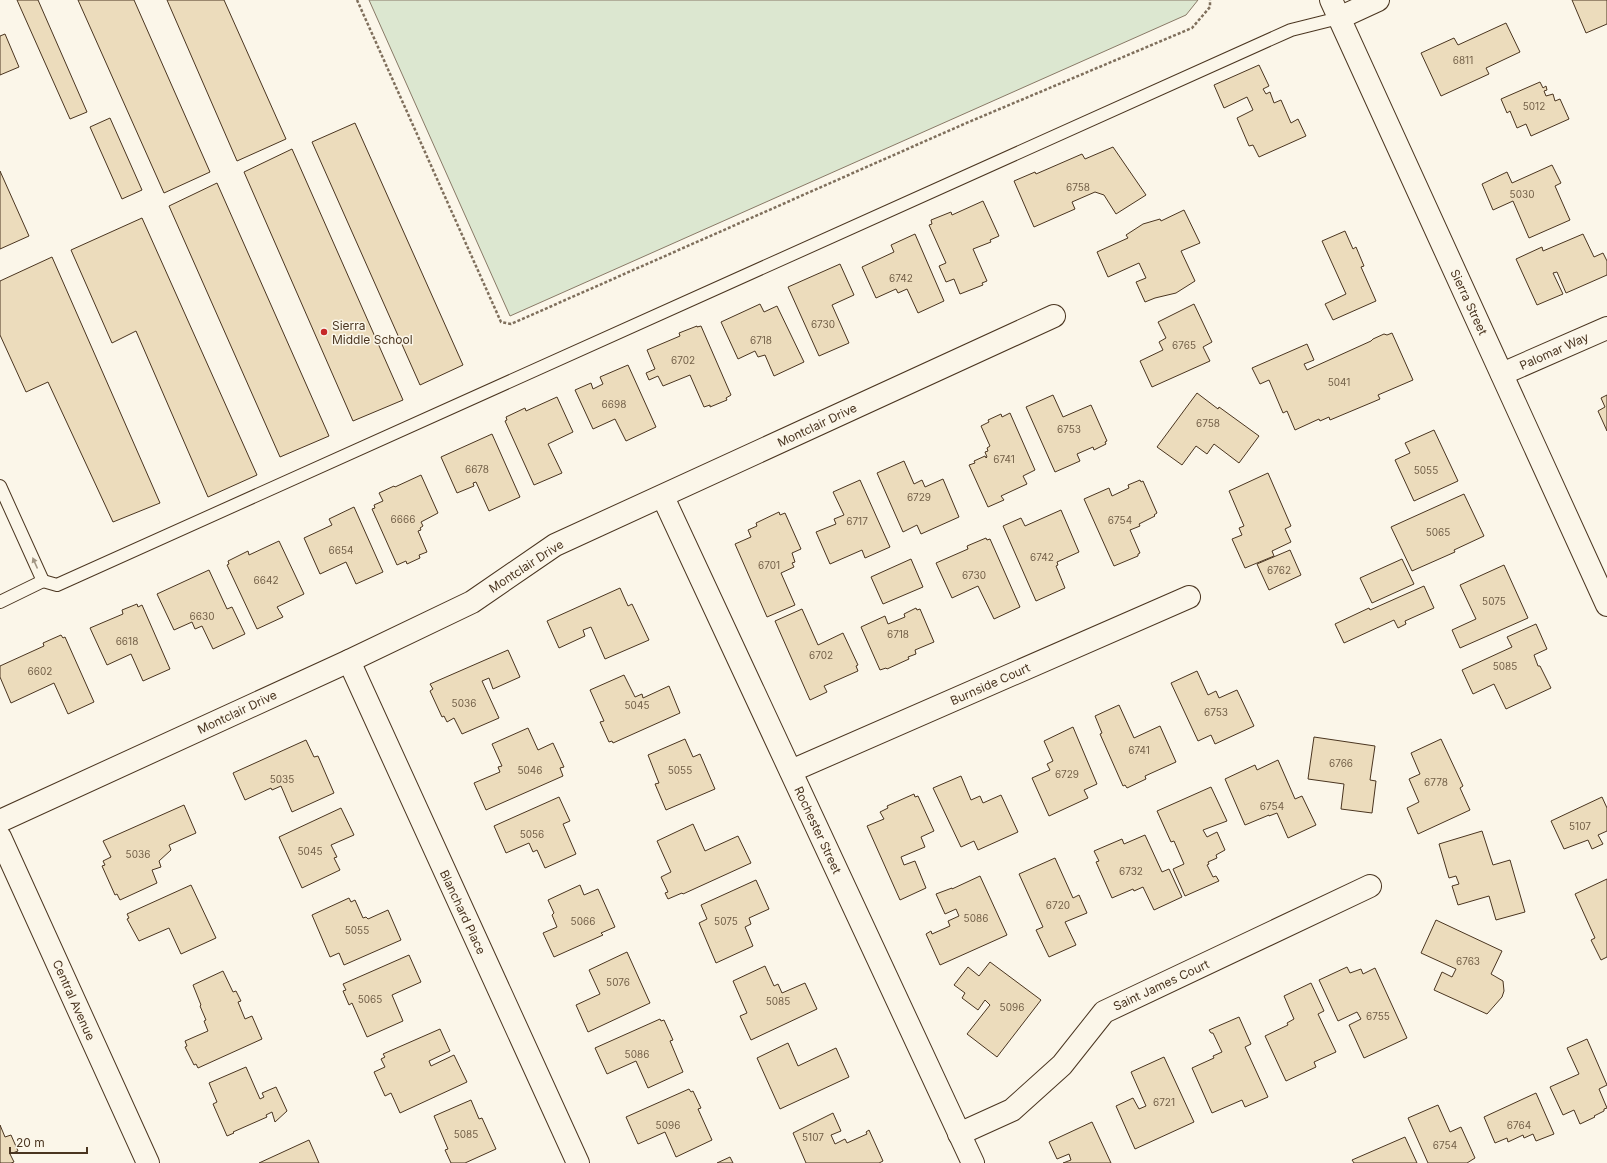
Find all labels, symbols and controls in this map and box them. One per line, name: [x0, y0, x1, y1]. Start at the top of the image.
house number: 6811: [1453, 54, 1473, 66]
house number: 5012: [1523, 100, 1545, 112]
house number: 6758: [1066, 181, 1090, 193]
house number: 5030: [1510, 188, 1534, 200]
street label: Sierra Street: [1447, 267, 1491, 337]
house number: 6742: [889, 272, 913, 284]
place label: Sierra Middle School: [332, 318, 413, 347]
house number: 6730: [811, 318, 835, 330]
marker: Sierra Middle School: [319, 327, 329, 337]
street label: Palomar Way: [1517, 329, 1591, 373]
house number: 6718: [750, 334, 772, 346]
house number: 6765: [1172, 339, 1196, 351]
house number: 6702: [671, 354, 695, 366]
house number: 5041: [1328, 376, 1350, 388]
house number: 6698: [602, 398, 626, 410]
street label: Montclair Drive: [775, 400, 859, 450]
house number: 6758: [1196, 417, 1220, 429]
house number: 6753: [1057, 423, 1081, 435]
house number: 6741: [993, 453, 1015, 465]
house number: 6678: [465, 463, 489, 475]
house number: 5055: [1414, 464, 1438, 476]
house number: 6729: [907, 491, 931, 503]
house number: 6666: [391, 513, 415, 525]
house number: 6754: [1108, 514, 1132, 526]
house number: 6717: [846, 515, 868, 527]
house number: 5065: [1426, 526, 1450, 538]
street label: Montclair Drive: [486, 536, 566, 596]
house number: 6654: [329, 544, 353, 556]
house number: 6742: [1030, 551, 1054, 563]
one-way arrow: [31, 557, 37, 569]
house number: 6701: [758, 559, 780, 571]
house number: 6762: [1267, 564, 1291, 576]
house number: 6730: [962, 569, 986, 581]
house number: 6642: [254, 574, 278, 586]
house number: 5075: [1482, 595, 1506, 607]
house number: 6630: [190, 610, 214, 622]
house number: 6718: [887, 628, 909, 640]
house number: 6618: [116, 635, 138, 647]
house number: 6702: [809, 649, 833, 661]
street label: Burnside Court: [948, 660, 1032, 708]
house number: 5085: [1493, 660, 1517, 672]
house number: 6602: [28, 665, 52, 677]
street label: Montclair Drive: [195, 687, 279, 737]
house number: 5036: [452, 697, 476, 709]
house number: 5045: [625, 699, 649, 711]
house number: 6753: [1204, 706, 1228, 718]
house number: 6741: [1128, 744, 1150, 756]
house number: 6766: [1329, 757, 1353, 769]
house number: 5046: [517, 764, 543, 776]
house number: 5055: [668, 764, 692, 776]
house number: 6729: [1055, 768, 1079, 780]
house number: 5035: [270, 773, 294, 785]
house number: 6778: [1424, 776, 1448, 788]
street label: Rochester Street: [791, 784, 845, 876]
house number: 6754: [1260, 800, 1284, 812]
house number: 5107: [1569, 820, 1591, 832]
house number: 5056: [520, 828, 544, 840]
house number: 5045: [298, 845, 322, 857]
house number: 5036: [126, 848, 150, 860]
house number: 6732: [1119, 865, 1143, 877]
street label: Blanchard Place: [437, 867, 489, 957]
house number: 6720: [1046, 899, 1070, 911]
house number: 5086: [964, 912, 988, 924]
house number: 5066: [571, 915, 595, 927]
house number: 5075: [714, 915, 738, 927]
house number: 5055: [345, 924, 369, 936]
house number: 6763: [1456, 955, 1480, 967]
street label: Saint James Court: [1111, 956, 1211, 1014]
street label: Central Avenue: [50, 957, 98, 1043]
house number: 5076: [606, 976, 630, 988]
house number: 5065: [358, 993, 382, 1005]
house number: 5085: [766, 995, 790, 1007]
house number: 5096: [1000, 1001, 1024, 1013]
house number: 6755: [1366, 1010, 1390, 1022]
house number: 5086: [625, 1048, 649, 1060]
house number: 6721: [1153, 1096, 1175, 1108]
house number: 5096: [656, 1119, 680, 1131]
house number: 6764: [1507, 1119, 1531, 1131]
house number: 5085: [454, 1128, 478, 1140]
scale bar: [10, 1129, 87, 1155]
house number: 5107: [802, 1131, 824, 1143]
text: 20 m: [16, 1135, 45, 1150]
house number: 6754: [1433, 1139, 1457, 1151]

